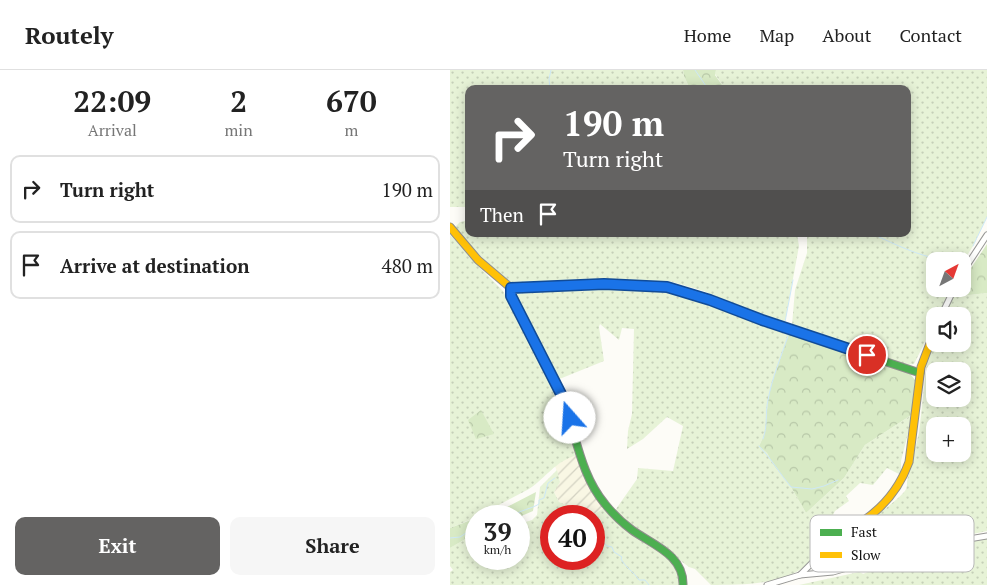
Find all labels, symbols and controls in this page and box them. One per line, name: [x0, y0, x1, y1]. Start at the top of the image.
text: Routely: [25, 19, 113, 51]
text: Home: [684, 23, 731, 47]
text: Map: [759, 23, 794, 47]
text: About: [822, 23, 871, 47]
text: Contact: [899, 23, 962, 47]
text: 22:09: [73, 81, 151, 121]
text: 2: [230, 81, 247, 121]
text: 670: [326, 81, 377, 121]
text: 190 m: [563, 100, 664, 146]
icon: right: [480, 105, 545, 170]
text: Arrival: [88, 119, 137, 141]
text: min: [225, 119, 253, 141]
text: m: [344, 119, 358, 141]
text: Turn right: [563, 144, 663, 173]
icon: right: [17, 175, 45, 203]
text: Turn right: [60, 177, 154, 202]
text: 190 m: [382, 177, 433, 202]
icon: arrive: [534, 200, 562, 228]
text: Then: [480, 202, 524, 227]
icon: arrive: [17, 251, 45, 279]
north arrow: [926, 252, 971, 298]
map controls: [926, 252, 971, 462]
text: Arrive at destination: [60, 253, 249, 278]
text: 480 m: [382, 253, 433, 278]
button: sound: [926, 307, 971, 352]
pin: [846, 334, 888, 376]
icon: arrive: [853, 341, 881, 369]
button: layers: [926, 362, 971, 407]
position arrow: [543, 391, 595, 443]
button: +: [926, 417, 971, 462]
speed limit sign: 40: [540, 505, 605, 570]
text: 39: [483, 515, 512, 548]
legend: [810, 515, 974, 572]
button: Exit: [15, 517, 220, 575]
button: Share: [230, 517, 435, 575]
text: Fast: [851, 522, 878, 541]
text: km/h: [484, 542, 511, 557]
text: Slow: [851, 545, 881, 564]

